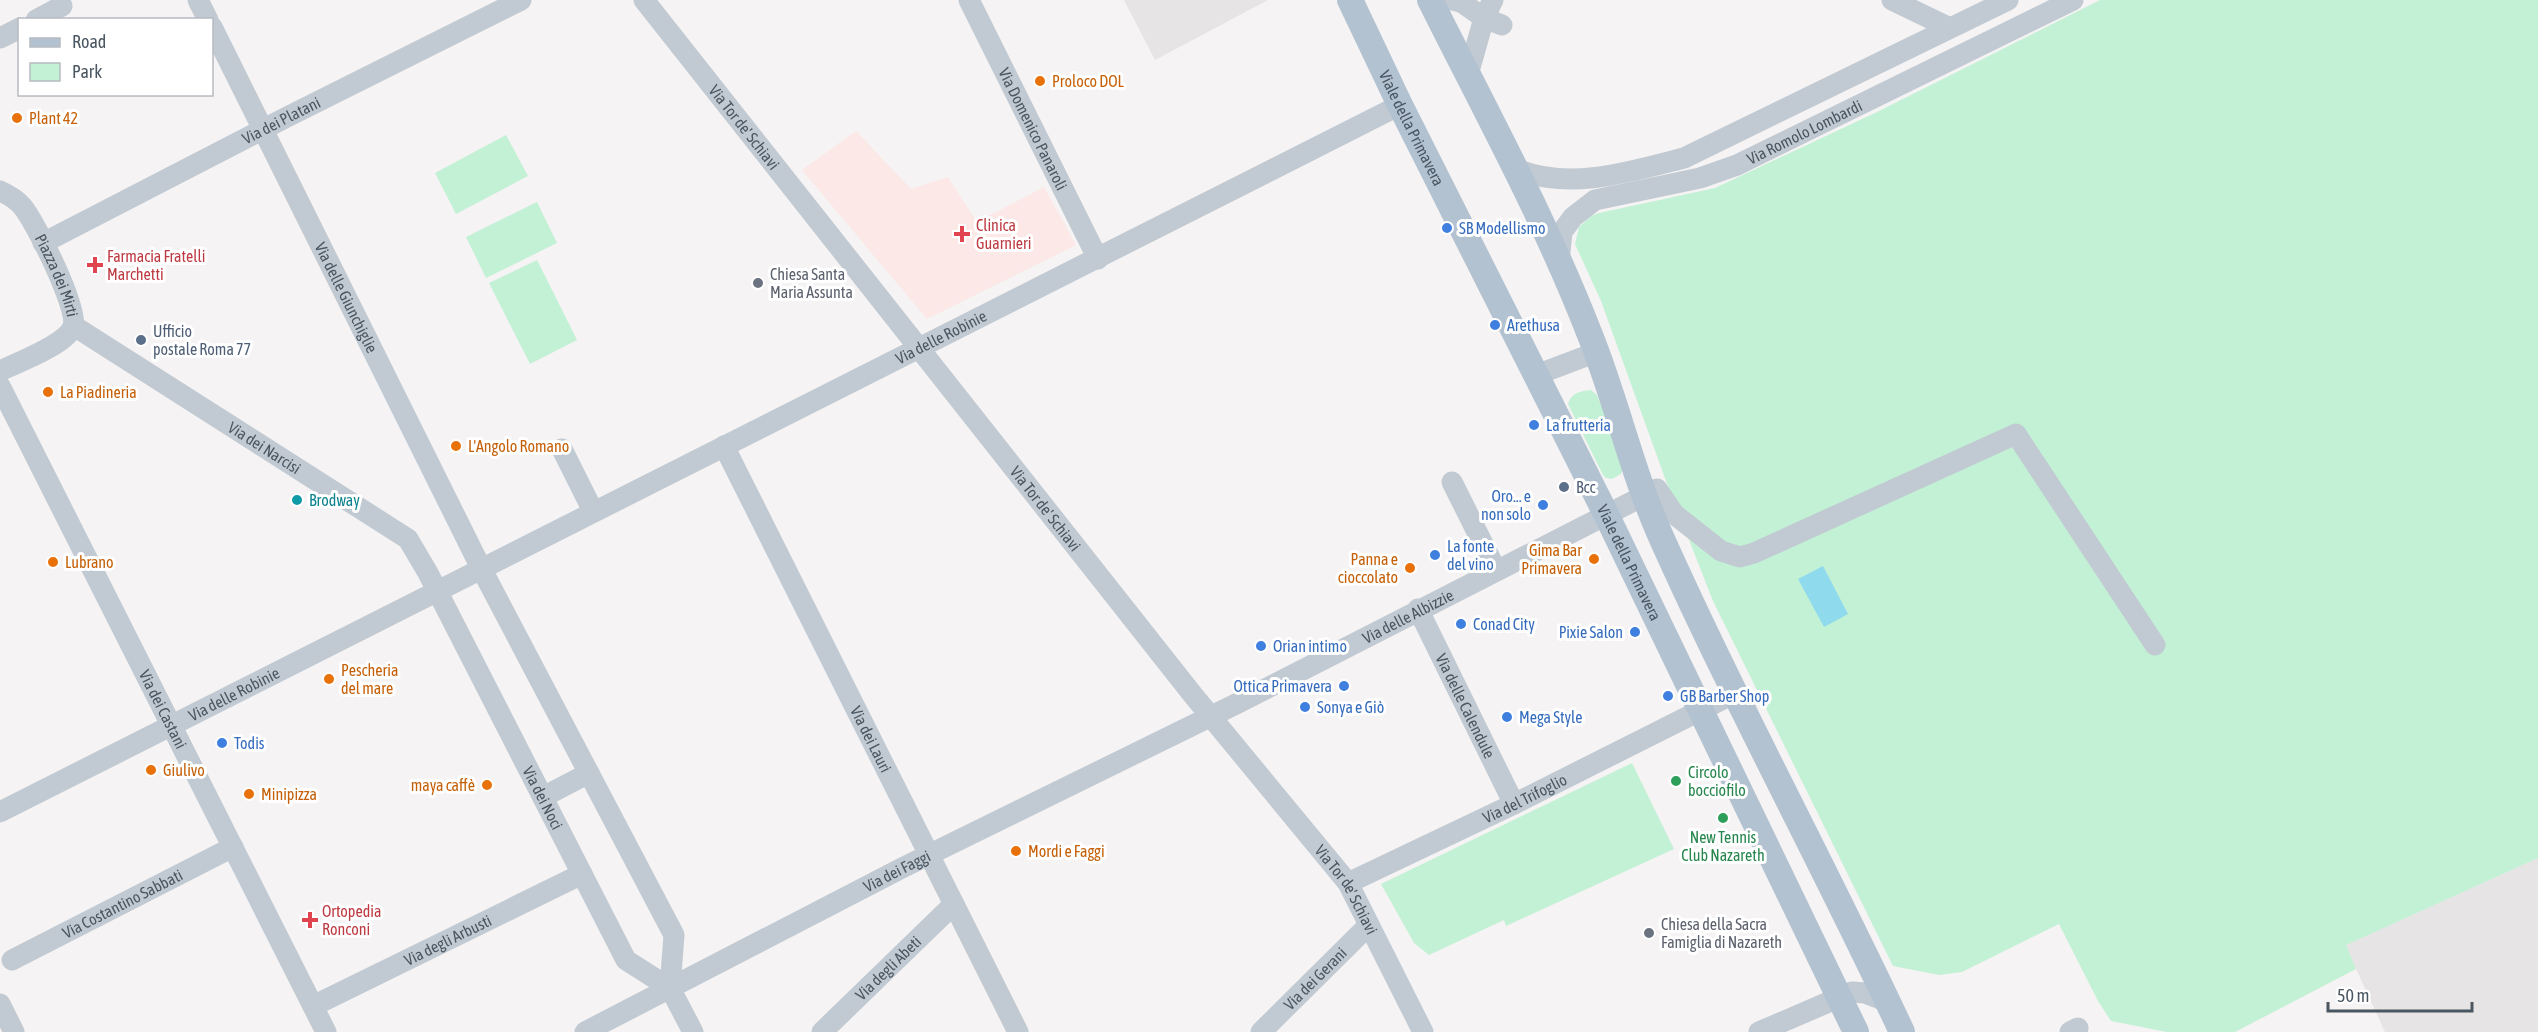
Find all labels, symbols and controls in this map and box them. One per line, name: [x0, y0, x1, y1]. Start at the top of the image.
legend: [18, 18, 213, 96]
text: Road: [72, 31, 106, 52]
text: Park: [72, 61, 102, 82]
street label: Via Domenico Panaroli: [995, 65, 1071, 193]
street label: Viale della Primavera: [1376, 67, 1448, 188]
place label: Proloco DOL: [1052, 72, 1125, 90]
marker: Proloco DOL: [1033, 74, 1047, 88]
street label: Via Tor de' Schiavi: [705, 81, 783, 173]
street label: Via dei Platani: [239, 93, 323, 148]
street label: Via Romolo Lombardi: [1744, 96, 1865, 168]
place label: Plant 42: [29, 109, 78, 127]
marker: Plant 42: [10, 111, 24, 125]
place label: Clinica Guarnieri: [976, 216, 1031, 252]
place label: SB Modellismo: [1459, 219, 1545, 237]
marker: SB Modellismo: [1440, 221, 1454, 235]
marker: Clinica Guarnieri: [953, 225, 971, 243]
street label: Piazza dei Mirti: [32, 231, 82, 318]
street label: Via delle Giunchiglie: [311, 239, 381, 356]
place label: Farmacia Fratelli Marchetti: [107, 247, 205, 283]
marker: Farmacia Fratelli Marchetti: [88, 258, 102, 272]
place label: Chiesa Santa Maria Assunta: [770, 265, 853, 301]
marker: Chiesa Santa Maria Assunta: [751, 276, 765, 290]
street label: Via delle Robinie: [892, 306, 989, 367]
place label: Arethusa: [1507, 316, 1560, 334]
marker: Arethusa: [1488, 318, 1502, 332]
place label: Ufficio postale Roma 77: [153, 322, 251, 359]
marker: Ufficio postale Roma 77: [134, 333, 148, 347]
place label: La Piadineria: [60, 383, 137, 401]
marker: La Piadineria: [41, 385, 55, 399]
place label: La frutteria: [1546, 416, 1611, 434]
street label: Via dei Narcisi: [225, 418, 304, 477]
marker: La frutteria: [1527, 418, 1541, 432]
place label: L'Angolo Romano: [468, 437, 569, 456]
marker: L'Angolo Romano: [449, 439, 463, 453]
street label: Via Tor de' Schiavi: [1007, 463, 1085, 554]
place label: Bcc: [1576, 478, 1596, 496]
marker: Bcc: [1557, 480, 1571, 494]
place label: Oro... e non solo: [1481, 487, 1531, 523]
place label: Brodway: [309, 491, 360, 510]
marker: Brodway: [290, 493, 304, 507]
marker: Oro... e non solo: [1536, 498, 1550, 512]
street label: Viale della Primavera: [1594, 502, 1665, 623]
place label: La fonte del vino: [1447, 537, 1494, 573]
place label: Gima Bar Primavera: [1521, 541, 1582, 577]
marker: La fonte del vino: [1428, 548, 1442, 562]
place label: Panna e cioccolato: [1338, 550, 1398, 586]
marker: Gima Bar Primavera: [1587, 552, 1601, 566]
place label: Lubrano: [65, 553, 114, 571]
marker: Lubrano: [46, 555, 60, 569]
marker: Panna e cioccolato: [1403, 561, 1417, 575]
street label: Via delle Albizzie: [1359, 586, 1456, 647]
place label: Conad City: [1473, 615, 1535, 634]
marker: Conad City: [1454, 617, 1468, 631]
place label: Pixie Salon: [1559, 623, 1623, 641]
marker: Pixie Salon: [1628, 625, 1642, 639]
place label: Orian intimo: [1273, 637, 1347, 655]
marker: Orian intimo: [1254, 639, 1268, 653]
street label: Via delle Calendule: [1432, 651, 1499, 761]
place label: Pescheria del mare: [341, 661, 398, 697]
street label: Via delle Robinie: [185, 663, 282, 724]
street label: Via dei Castani: [136, 667, 190, 752]
marker: Pescheria del mare: [322, 672, 336, 686]
place label: Ottica Primavera: [1233, 677, 1332, 695]
marker: Ottica Primavera: [1337, 679, 1351, 693]
place label: GB Barber Shop: [1680, 687, 1769, 706]
marker: GB Barber Shop: [1661, 689, 1675, 703]
place label: Sonya e Giò: [1317, 698, 1384, 717]
marker: Sonya e Giò: [1298, 700, 1312, 714]
street label: Via dei Lauri: [847, 703, 895, 775]
place label: Mega Style: [1519, 708, 1582, 727]
marker: Mega Style: [1500, 710, 1514, 724]
place label: Todis: [234, 734, 265, 752]
marker: Todis: [215, 736, 229, 750]
place label: Giulivo: [163, 761, 205, 779]
marker: Giulivo: [144, 763, 158, 777]
street label: Via dei Noci: [519, 763, 567, 832]
place label: Circolo bocciofilo: [1688, 763, 1746, 799]
street label: Via del Trifoglio: [1480, 770, 1570, 827]
marker: Circolo bocciofilo: [1669, 774, 1683, 788]
place label: maya caffè: [411, 776, 475, 795]
marker: maya caffè: [480, 778, 494, 792]
place label: Minipizza: [261, 785, 317, 804]
marker: Minipizza: [242, 787, 256, 801]
marker: New Tennis Club Nazareth: [1716, 811, 1730, 825]
place label: New Tennis Club Nazareth: [1681, 828, 1765, 864]
street label: Via Tor de' Schiavi: [1311, 841, 1381, 937]
place label: Mordi e Faggi: [1028, 842, 1105, 861]
marker: Mordi e Faggi: [1009, 844, 1023, 858]
street label: Via dei Faggi: [860, 846, 933, 895]
street label: Via Costantino Sabbati: [59, 865, 185, 942]
place label: Ortopedia Ronconi: [322, 902, 381, 938]
street label: Via degli Arbusti: [401, 911, 494, 969]
marker: Ortopedia Ronconi: [303, 913, 317, 927]
place label: Chiesa della Sacra Famiglia di Nazareth: [1661, 915, 1782, 952]
marker: Chiesa della Sacra Famiglia di Nazareth: [1642, 926, 1656, 940]
street label: Via degli Abeti: [852, 932, 924, 1004]
street label: Via dei Gerani: [1280, 944, 1350, 1013]
scale bar: [2328, 975, 2472, 1013]
text: 50 m: [2337, 985, 2369, 1006]

